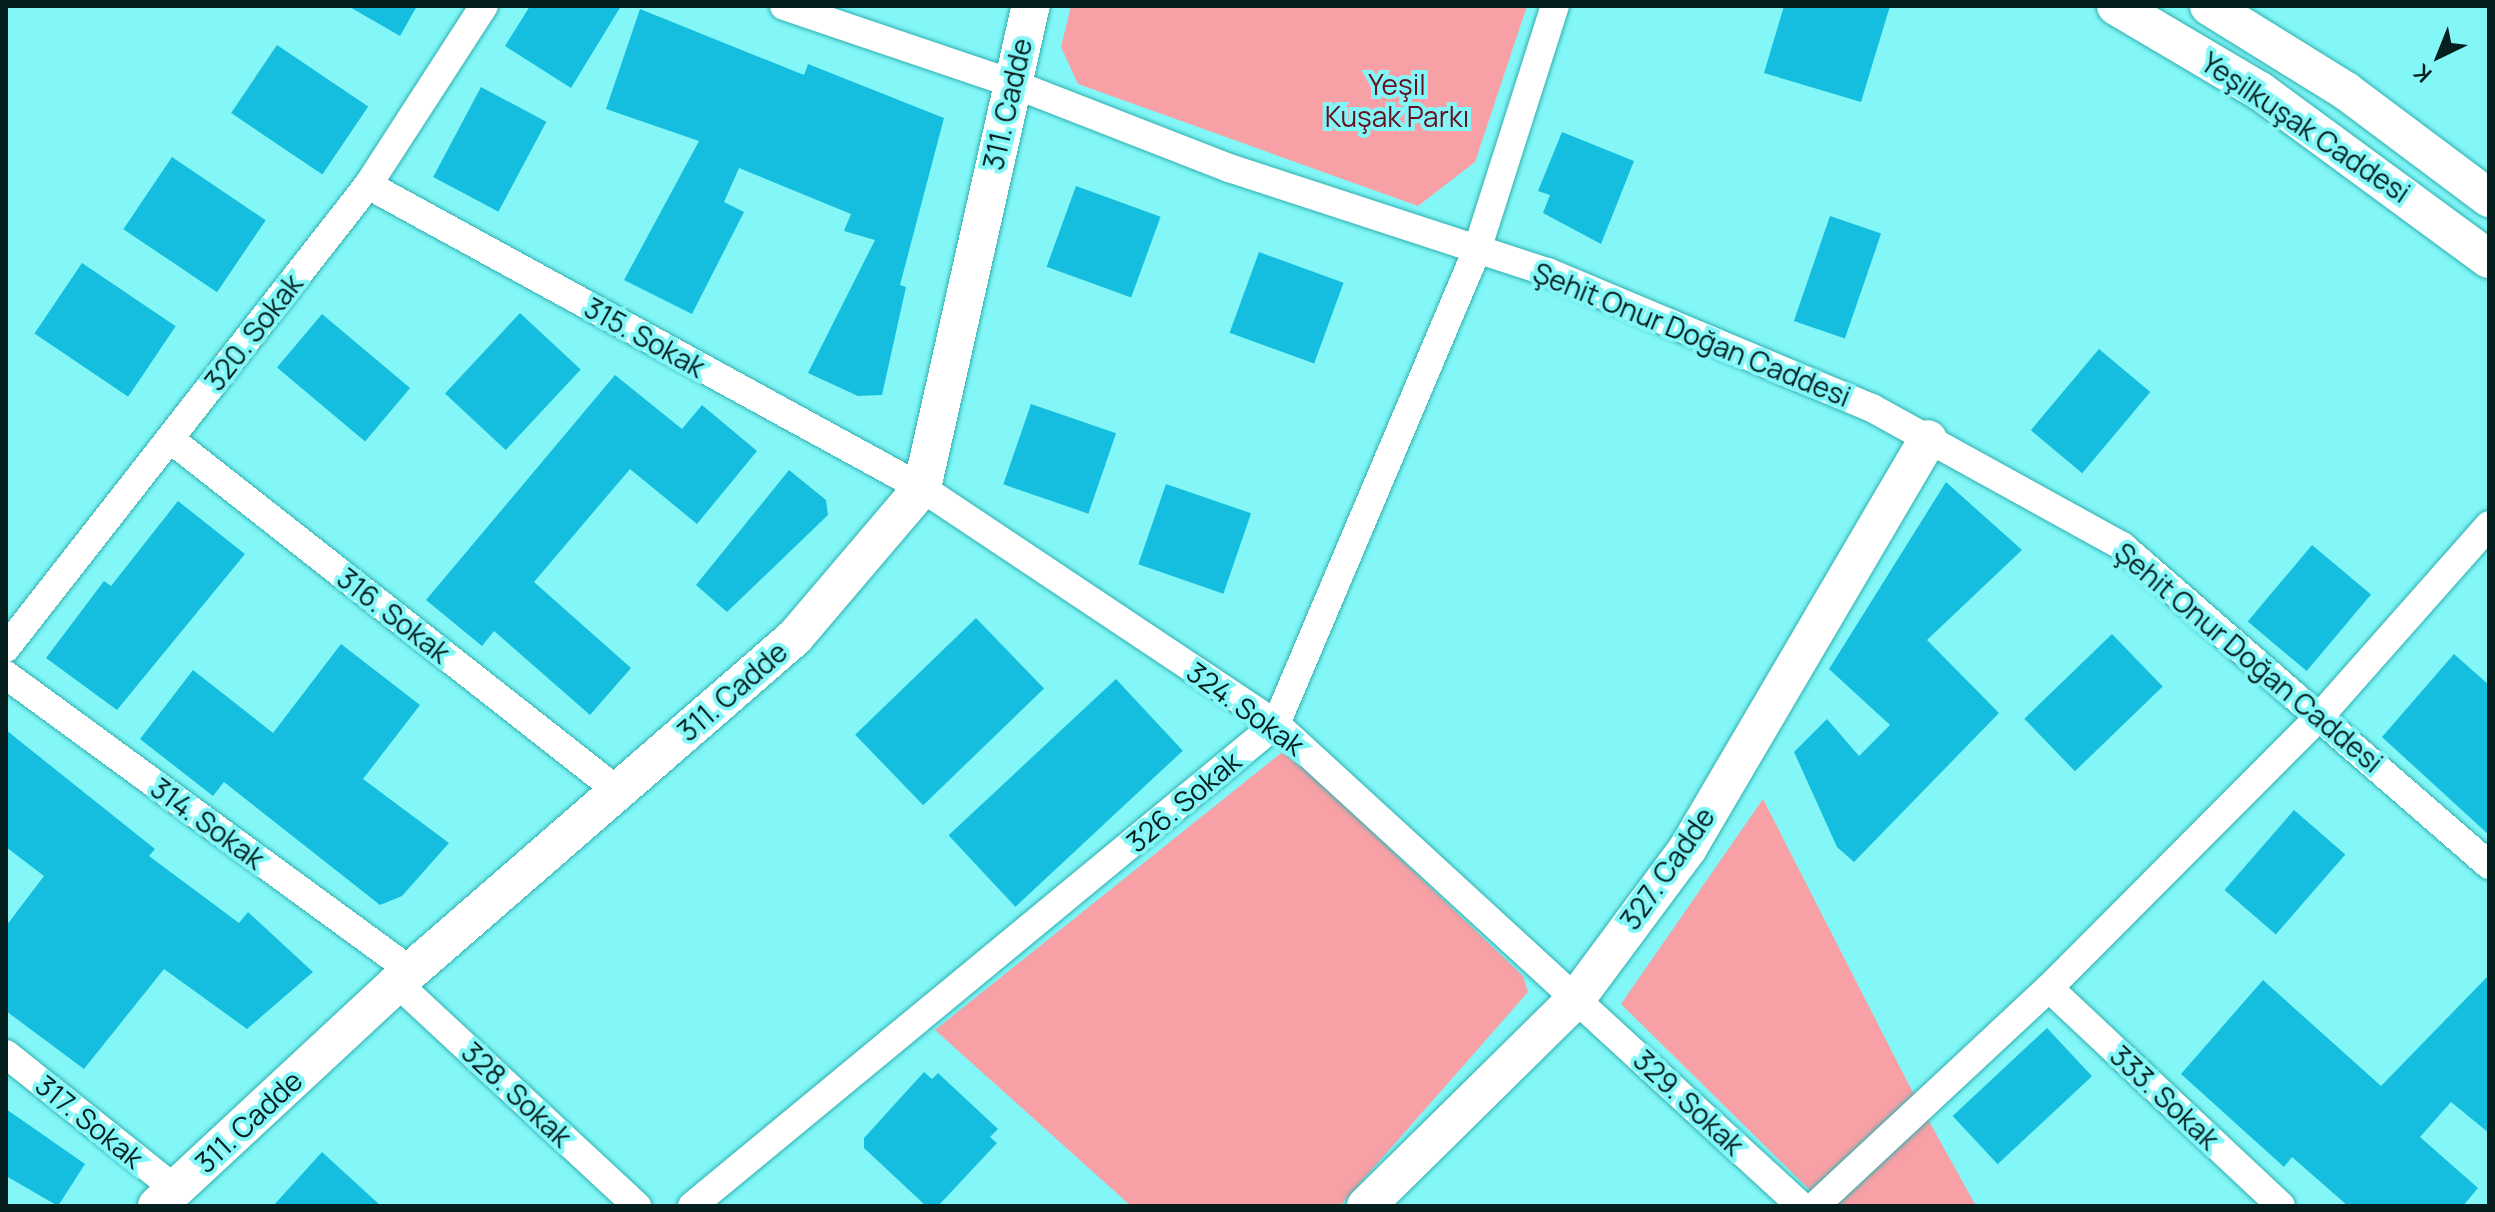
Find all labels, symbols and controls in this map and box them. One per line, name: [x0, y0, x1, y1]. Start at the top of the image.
north arrow: [2399, 16, 2479, 96]
street label: 311. Cadde: [976, 35, 1038, 173]
street label: Yeşilkuşak Caddesi: [2195, 45, 2417, 209]
text: K: [2407, 58, 2438, 89]
park label: Yeşil Kuşak Parkı: [1325, 67, 1469, 133]
street label: Şehit Onur Doğan Caddesi: [1529, 255, 1855, 413]
street label: 320. Sokak: [197, 267, 309, 397]
street label: 315. Sokak: [579, 290, 711, 384]
street label: Şehit Onur Doğan Caddesi: [2108, 535, 2390, 779]
street label: 316. Sokak: [331, 561, 457, 669]
street label: 311. Cadde: [670, 634, 794, 748]
street label: 324. Sokak: [1181, 654, 1311, 762]
street label: 326. Sokak: [1119, 744, 1247, 858]
street label: 314. Sokak: [145, 771, 271, 875]
street label: 327. Cadde: [1613, 800, 1721, 936]
street label: 328. Sokak: [455, 1035, 579, 1153]
street label: 333. Sokak: [2104, 1038, 2226, 1156]
street label: 329. Sokak: [1627, 1043, 1751, 1161]
street label: 311. Cadde: [188, 1063, 308, 1179]
street label: 317. Sokak: [30, 1068, 150, 1174]

